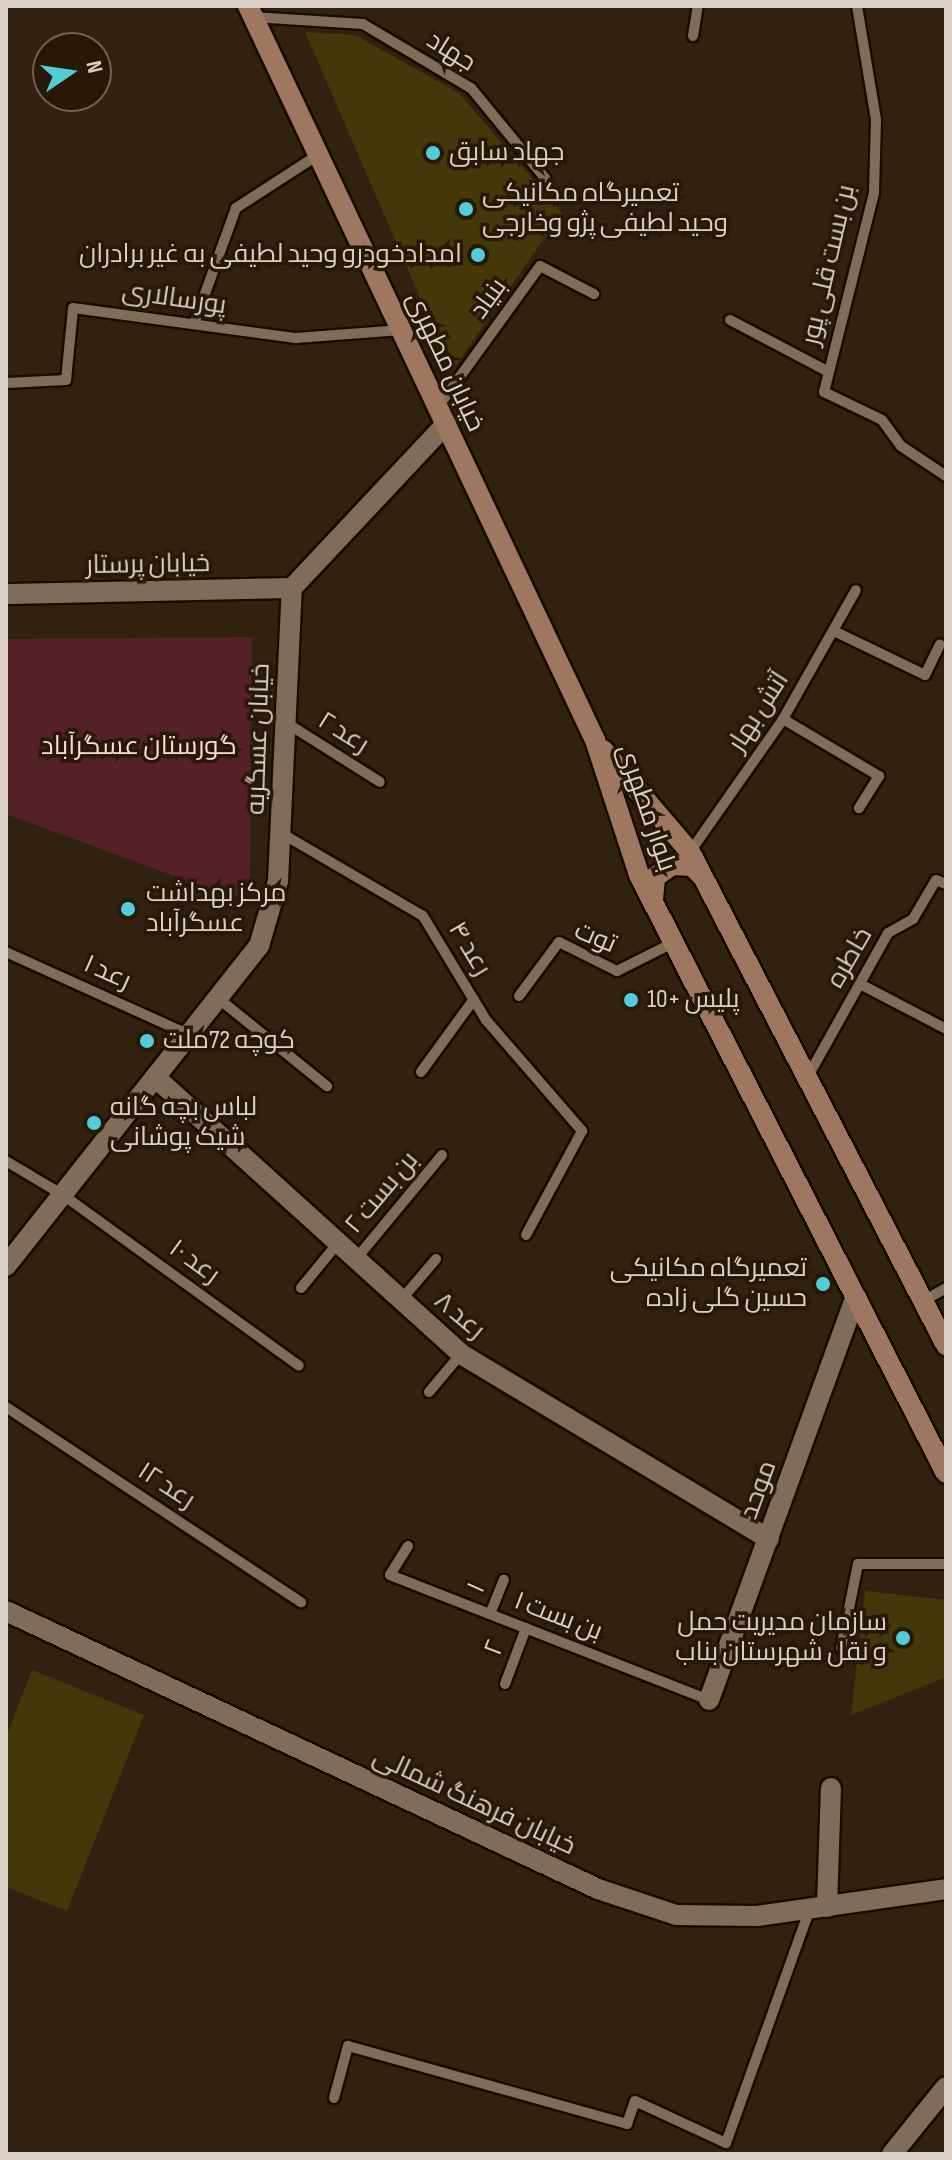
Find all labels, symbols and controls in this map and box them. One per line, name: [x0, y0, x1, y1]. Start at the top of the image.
street label: جهاد: [421, 25, 481, 79]
north arrow: [32, 32, 112, 112]
text: N: [79, 58, 108, 76]
place label: جهاد سابق: [449, 137, 564, 169]
marker: جهاد سابق: [424, 144, 442, 162]
place label: تعمیرگاه مکانیکی وحید لطیفی پژو وخارجی: [482, 178, 728, 240]
street label: بن بست قلی پور: [795, 182, 863, 348]
marker: تعمیرگاه مکانیکی وحید لطیفی پژو وخارجی: [457, 200, 475, 218]
place label: امدادخودرو وحید لطیفی به غیر برادران: [79, 239, 462, 271]
marker: امدادخودرو وحید لطیفی به غیر برادران: [469, 246, 487, 264]
street label: بنیاد: [464, 273, 514, 325]
street label: پورسالاری: [120, 276, 228, 322]
street label: خیابان مطهری: [399, 287, 491, 437]
street label: خیابان پرستار: [86, 548, 210, 582]
street label: خیابان عسگریه: [241, 663, 277, 815]
street label: آتش بهار: [722, 666, 796, 758]
street label: رعد ۲: [312, 705, 374, 761]
park label: گورستان عسگرآباد: [41, 731, 237, 763]
street label: بلوار مطهری: [610, 740, 682, 876]
place label: مرکز بهداشت عسگرآباد: [146, 878, 286, 940]
marker: مرکز بهداشت عسگرآباد: [117, 898, 139, 920]
street label: توت: [569, 915, 621, 961]
street label: رعد ۴: [441, 916, 497, 982]
street label: خاطره: [820, 922, 880, 994]
street label: رعد ۱: [79, 949, 135, 997]
place label: پلیس +10: [647, 984, 740, 1016]
marker: پلیس +10: [622, 991, 640, 1009]
place label: کوچه 72ملت: [163, 1025, 295, 1057]
marker: کوچه 72ملت: [138, 1032, 156, 1050]
place label: لباس بچه گانه شیک پوشانی: [110, 1092, 257, 1154]
marker: لباس بچه گانه شیک پوشانی: [85, 1114, 103, 1132]
street label: بن بست ۲: [339, 1146, 425, 1240]
street label: رعد ۱۰: [163, 1233, 225, 1291]
place label: تعمیرگاه مکانیکی حسین گلی زاده: [610, 1253, 807, 1314]
marker: تعمیرگاه مکانیکی حسین گلی زاده: [814, 1275, 832, 1293]
street label: رعد ۸: [427, 1286, 491, 1346]
street label: رعد ۱۲: [132, 1456, 200, 1516]
street label: موحد: [734, 1456, 784, 1524]
street label: ۱: [461, 1578, 493, 1598]
street label: بن بست ۱: [509, 1586, 607, 1648]
place label: سازمان مدیریت حمل و نقل شهرستان بناب: [675, 1607, 887, 1668]
marker: سازمان مدیریت حمل و نقل شهرستان بناب: [894, 1629, 912, 1647]
street label: ۲: [478, 1636, 512, 1660]
street label: خیابان فرهنگ شمالی: [368, 1741, 580, 1863]

